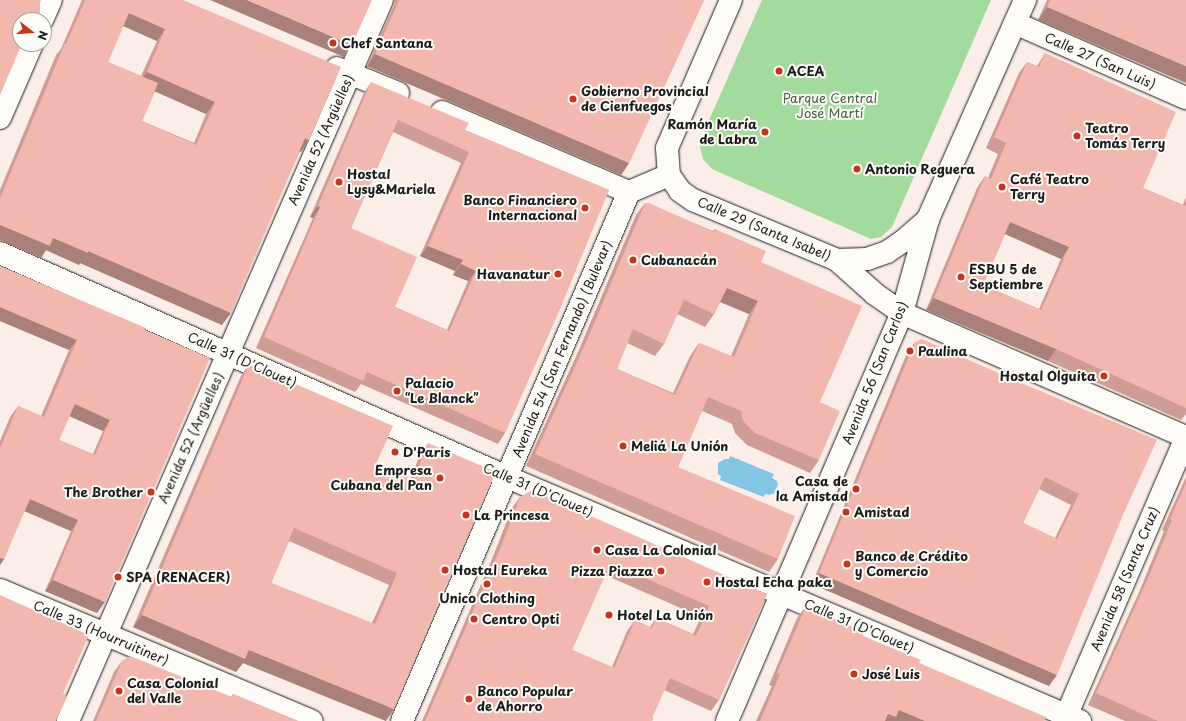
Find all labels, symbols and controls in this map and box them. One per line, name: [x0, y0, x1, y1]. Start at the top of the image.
north arrow: [12, 12, 52, 52]
text: N: [34, 29, 52, 42]
street label: Calle 27 (San Luis): [1042, 30, 1158, 92]
place label: Chef Santana: [341, 35, 433, 51]
marker: Chef Santana: [328, 38, 338, 48]
place label: ACEA: [787, 63, 824, 79]
marker: ACEA: [774, 66, 784, 76]
street label: Avenida 52 (Argüelles): [285, 72, 357, 208]
place label: Gobierno Provincial de Cienfuegos: [581, 84, 709, 115]
park label: Parque Central José Martí: [783, 91, 877, 122]
marker: Gobierno Provincial de Cienfuegos: [568, 94, 578, 104]
place label: Ramón María de Labra: [667, 117, 757, 148]
place label: Teatro Tomás Terry: [1085, 121, 1166, 152]
marker: Ramón María de Labra: [760, 127, 770, 137]
marker: Teatro Tomás Terry: [1072, 131, 1082, 141]
place label: Antonio Reguera: [865, 161, 975, 177]
marker: Antonio Reguera: [852, 164, 862, 174]
place label: Hostal Lysy&Mariela: [347, 167, 436, 198]
place label: Café Teatro Terry: [1010, 172, 1088, 203]
marker: Hostal Lysy&Mariela: [334, 177, 344, 187]
marker: Café Teatro Terry: [997, 182, 1007, 192]
place label: Banco Financiero Internacional: [463, 193, 577, 224]
street label: Calle 29 (Santa Isabel): [694, 194, 834, 264]
marker: Banco Financiero Internacional: [580, 203, 590, 213]
street label: Avenida 54 (San Fernando) (Bulevar): [509, 238, 615, 460]
place label: Cubanacán: [641, 252, 717, 268]
marker: Cubanacán: [628, 255, 638, 265]
place label: ESBU 5 de Septiembre: [969, 262, 1043, 293]
place label: Havanatur: [477, 266, 550, 282]
marker: Havanatur: [553, 269, 563, 279]
marker: ESBU 5 de Septiembre: [956, 272, 966, 282]
street label: Avenida 56 (San Carlos): [839, 299, 911, 447]
street label: Calle 31 (D'Clouet): [185, 329, 299, 391]
place label: Paulina: [918, 343, 968, 359]
marker: Paulina: [905, 346, 915, 356]
place label: Hostal Olguita: [999, 368, 1096, 384]
street label: Avenida 52 (Argüelles): [155, 370, 227, 506]
marker: Hostal Olguita: [1099, 371, 1109, 381]
place label: Palacio “Le Blanck”: [405, 376, 479, 407]
marker: Palacio “Le Blanck”: [392, 386, 402, 396]
place label: Meliá La Unión: [631, 438, 729, 454]
marker: Meliá La Unión: [618, 441, 628, 451]
place label: D'Paris: [403, 444, 450, 460]
marker: D'Paris: [390, 447, 400, 457]
street label: Calle 31 (D'Clouet): [481, 460, 595, 520]
place label: Empresa Cubana del Pan: [329, 463, 432, 494]
marker: Empresa Cubana del Pan: [435, 473, 445, 483]
place label: Casa de la Amistad: [776, 474, 848, 505]
place label: The Brother: [64, 484, 143, 500]
marker: Casa de la Amistad: [851, 484, 861, 494]
marker: The Brother: [146, 487, 156, 497]
place label: Amistad: [854, 504, 909, 520]
street label: Avenida 58 (Santa Cruz): [1087, 504, 1163, 654]
place label: La Princesa: [474, 507, 550, 523]
marker: Amistad: [841, 507, 851, 517]
marker: La Princesa: [461, 510, 471, 520]
place label: Casa La Colonial: [605, 542, 717, 558]
marker: Casa La Colonial: [592, 545, 602, 555]
place label: Banco de Crédito y Comercio: [855, 549, 968, 580]
marker: Banco de Crédito y Comercio: [842, 559, 852, 569]
place label: Hostal Eureka: [453, 562, 547, 578]
place label: Pizza Piazza: [570, 563, 653, 579]
marker: Hostal Eureka: [440, 565, 450, 575]
marker: Pizza Piazza: [656, 566, 666, 576]
place label: SPA (RENACER): [126, 569, 230, 585]
marker: SPA (RENACER): [113, 572, 123, 582]
place label: Hostal Echa paka: [715, 574, 833, 590]
marker: Hostal Echa paka: [702, 577, 712, 587]
marker: Unico Clothing: [482, 579, 492, 589]
place label: Unico Clothing: [439, 590, 535, 606]
street label: Calle 31 (D'Clouet): [802, 596, 916, 656]
street label: Calle 33 (Hourruitiner): [31, 597, 171, 669]
place label: Hotel La Unión: [617, 607, 715, 623]
marker: Hotel La Unión: [604, 610, 614, 620]
place label: Centro Opti: [482, 611, 560, 627]
marker: Centro Opti: [469, 614, 479, 624]
place label: José Luis: [862, 666, 920, 682]
marker: José Luis: [849, 669, 859, 679]
place label: Casa Colonial del Valle: [127, 676, 218, 707]
place label: Banco Popular de Ahorro: [477, 684, 573, 715]
marker: Casa Colonial del Valle: [114, 686, 124, 696]
marker: Banco Popular de Ahorro: [464, 694, 474, 704]

